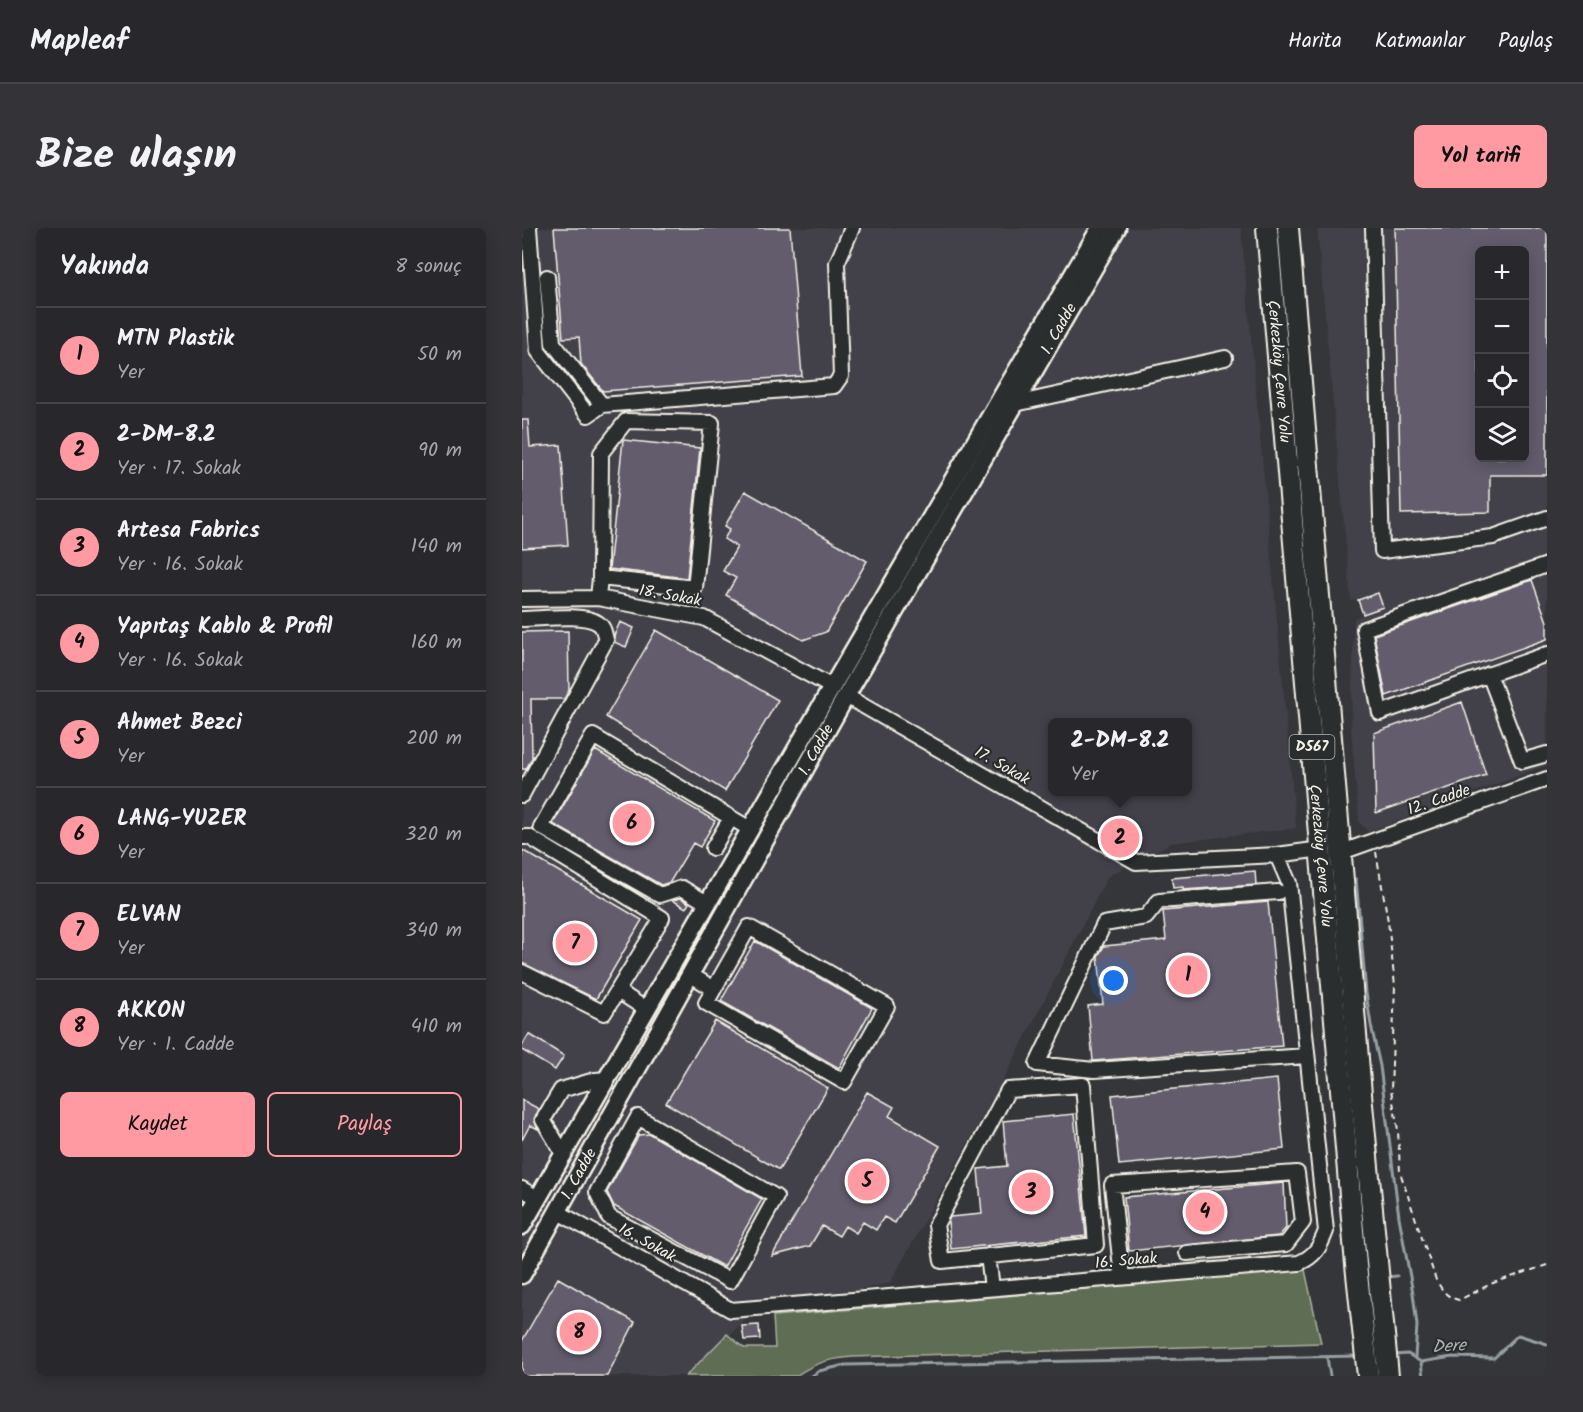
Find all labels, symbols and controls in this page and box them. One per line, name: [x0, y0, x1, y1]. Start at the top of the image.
text: Mapleaf: [30, 19, 128, 64]
text: Harita: [1288, 25, 1342, 58]
text: Katmanlar: [1375, 25, 1465, 58]
text: Paylaş: [1498, 25, 1553, 58]
text: Bize ulaşın: [36, 123, 237, 190]
button: Yol tarifi: [1414, 125, 1547, 188]
text: Yakında: [60, 246, 149, 288]
map controls: [1475, 246, 1529, 462]
button: +: [1475, 246, 1529, 300]
text: 8 sonuç: [395, 251, 462, 283]
street label: 1. Cadde: [1034, 298, 1083, 359]
street label: Çerkezköy Çevre Yolu: [1261, 299, 1298, 444]
button: −: [1475, 300, 1529, 354]
text: MTN Plastik: [117, 322, 234, 357]
text: 1: [76, 339, 83, 371]
text: 50 m: [417, 339, 462, 371]
button: locate: [1475, 354, 1529, 408]
text: Yer: [117, 357, 144, 389]
button: layers: [1475, 408, 1529, 462]
text: 2-DM-8.2: [117, 418, 216, 453]
text: 2: [74, 435, 85, 467]
text: 90 m: [418, 435, 462, 467]
text: Yer · 17. Sokak: [117, 453, 241, 485]
text: Artesa Fabrics: [117, 514, 260, 549]
text: 3: [74, 531, 85, 563]
text: 140 m: [411, 531, 462, 563]
text: Yer · 16. Sokak: [117, 549, 243, 581]
street label: 18. Sokak: [637, 578, 704, 614]
text: Yapıtaş Kablo & Profil: [117, 610, 332, 645]
text: 4: [74, 627, 85, 659]
text: 160 m: [411, 627, 462, 659]
text: Yer · 16. Sokak: [117, 645, 243, 677]
text: Ahmet Bezci: [117, 706, 242, 741]
popup: [1048, 718, 1192, 796]
street label: 1. Cadde: [792, 719, 840, 780]
text: 5: [74, 723, 85, 755]
text: 200 m: [406, 723, 462, 755]
text: 2-DM-8.2: [1071, 724, 1169, 759]
road number: D567: [1290, 735, 1334, 759]
street label: 17. Sokak: [969, 740, 1035, 792]
text: Yer: [117, 741, 144, 773]
text: Yer: [1071, 759, 1098, 791]
street label: 12. Cadde: [1404, 778, 1474, 822]
street label: Çerkezköy Çevre Yolu: [1302, 783, 1339, 928]
pin: 6: [612, 800, 652, 846]
text: LANG-YUZER: [117, 802, 247, 837]
pin: 2: [1100, 816, 1140, 860]
text: 6: [74, 819, 85, 851]
text: 320 m: [405, 819, 462, 851]
text: Yer: [117, 837, 144, 869]
text: ELVAN: [117, 898, 181, 933]
text: 7: [75, 915, 84, 947]
text: 340 m: [406, 915, 462, 947]
pin: 7: [556, 920, 594, 966]
text: Yer: [117, 933, 144, 965]
pin: 1: [1168, 952, 1208, 998]
your location: [1099, 966, 1128, 995]
text: AKKON: [117, 994, 185, 1029]
text: 8: [74, 1011, 85, 1043]
text: 410 m: [411, 1011, 462, 1043]
text: Yer · 1. Cadde: [117, 1029, 234, 1061]
button: Kaydet: [60, 1092, 255, 1157]
button: Paylaş: [267, 1092, 462, 1157]
street label: 1. Cadde: [554, 1143, 603, 1204]
pin: 5: [848, 1158, 886, 1204]
pin: 3: [1012, 1170, 1050, 1214]
pin: 4: [1186, 1190, 1224, 1234]
street label: 16. Sokak: [614, 1217, 681, 1269]
street label: 16. Sokak: [1094, 1246, 1159, 1276]
pin: 8: [560, 1310, 598, 1354]
water label: Dere: [1431, 1332, 1469, 1362]

